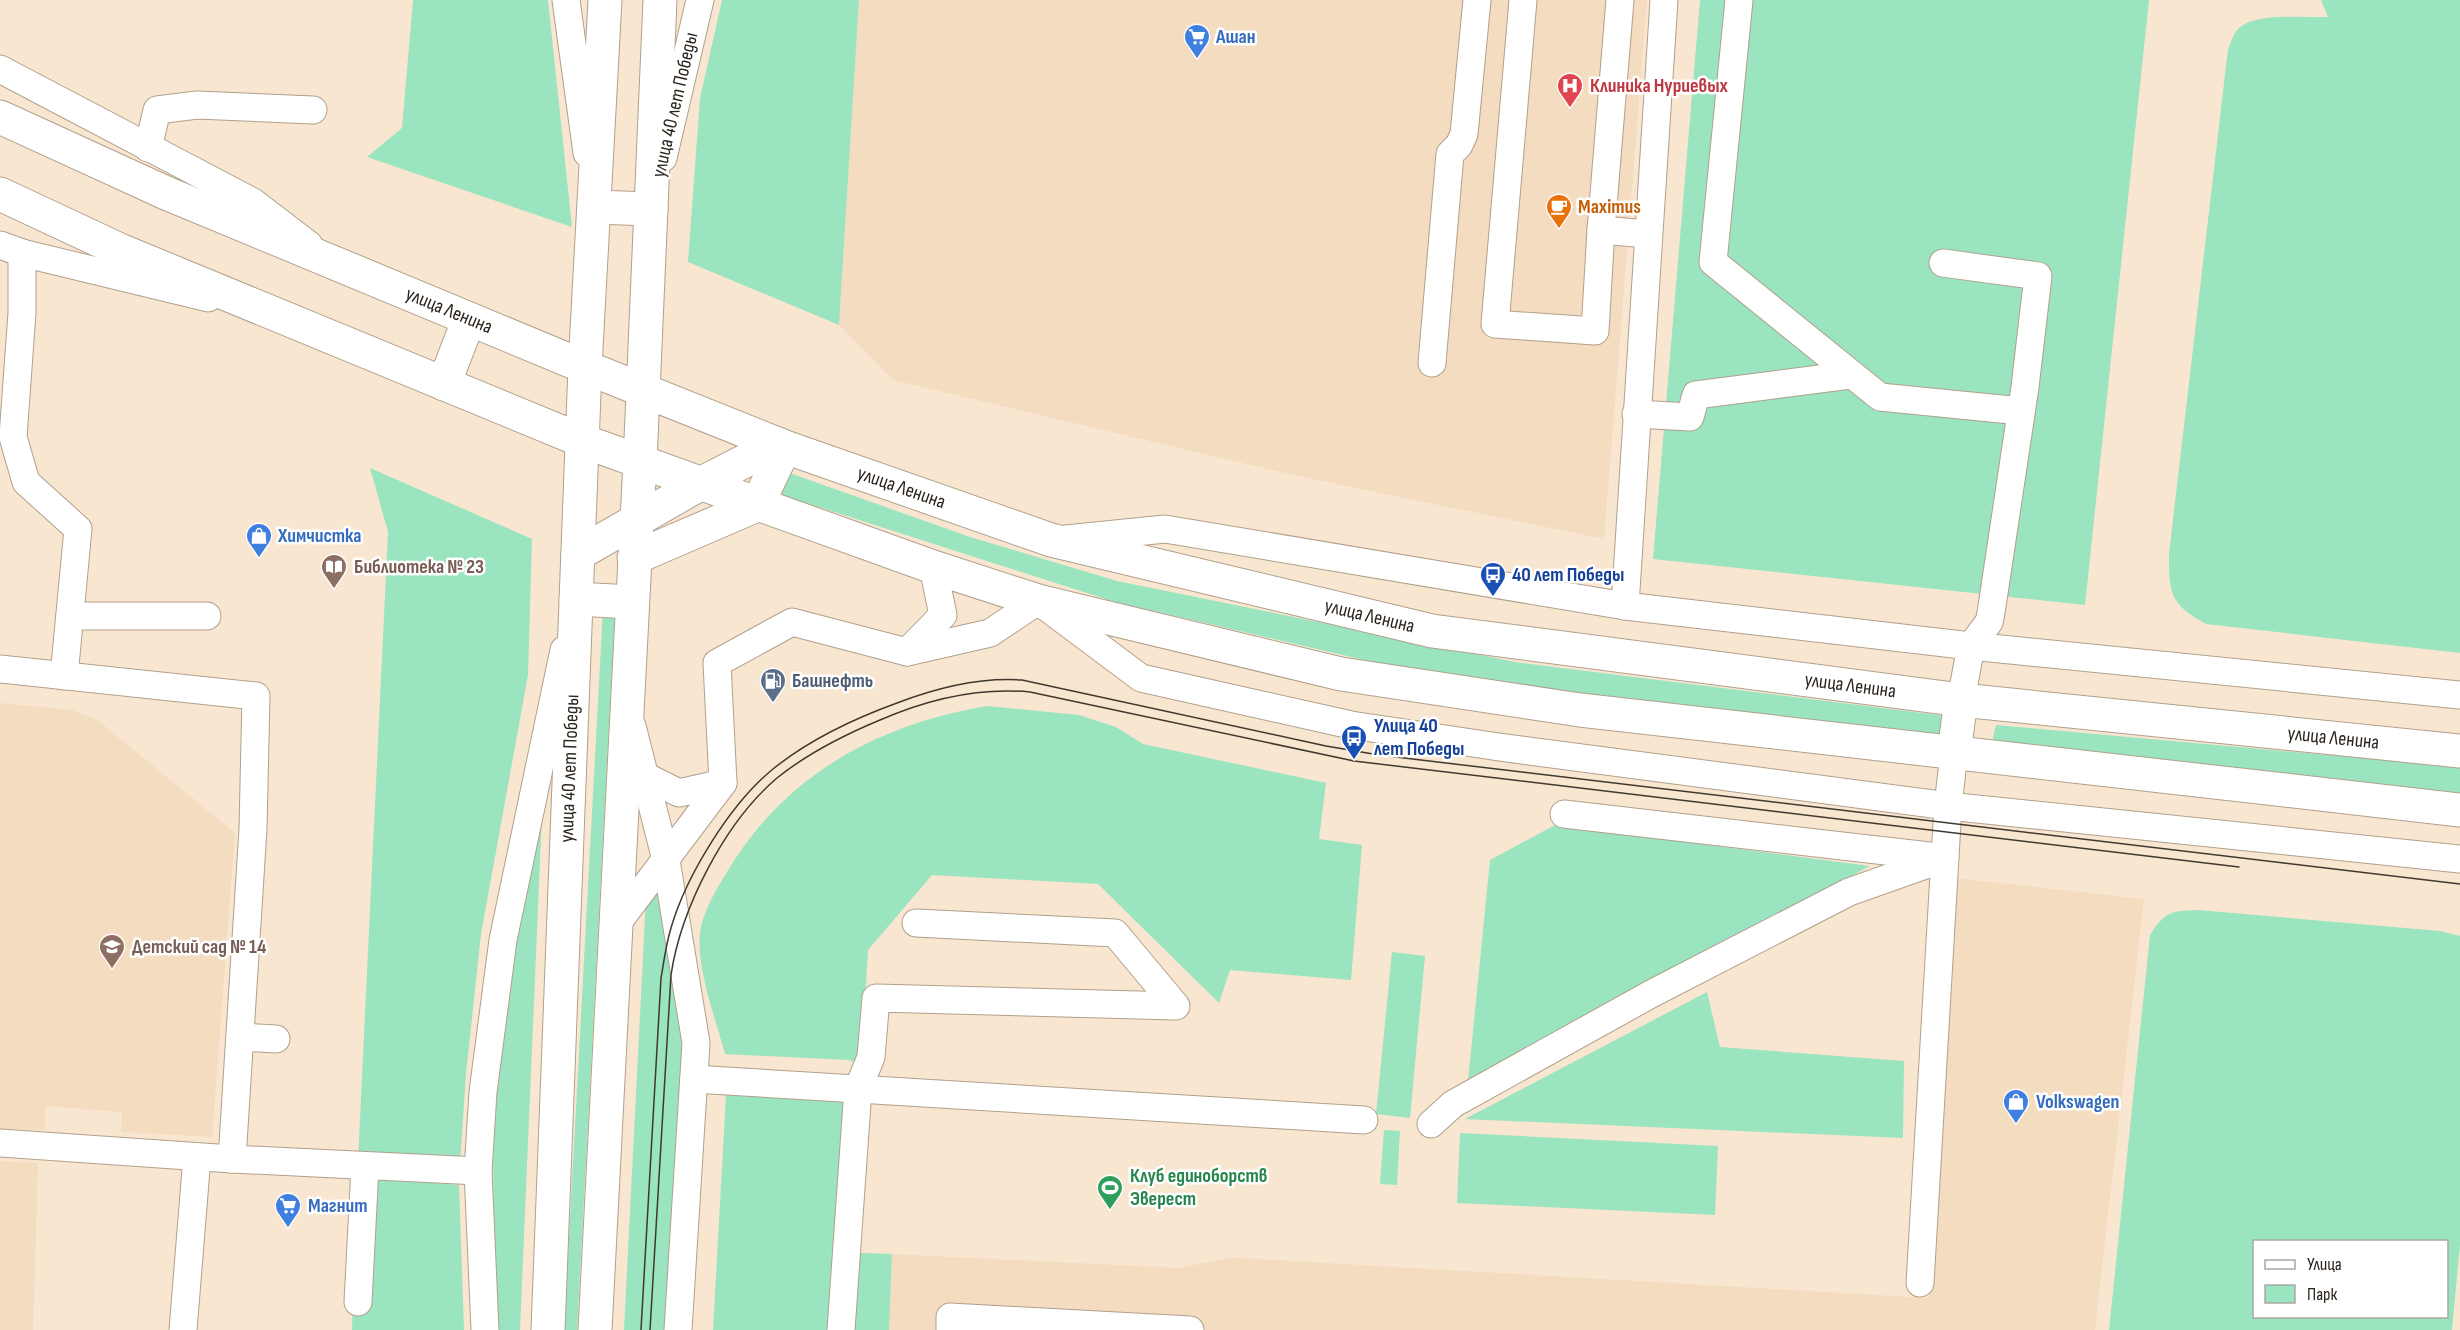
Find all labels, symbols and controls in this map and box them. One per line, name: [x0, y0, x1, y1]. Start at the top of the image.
supermarket icon: Ашан: [1182, 22, 1212, 60]
place label: Ашан: [1215, 25, 1256, 49]
street label: улица 40 лет Победы: [647, 30, 703, 180]
hospital icon: Клиника Нуриевых: [1555, 71, 1585, 109]
place label: Клиника Нуриевых: [1590, 74, 1729, 98]
cafe icon: Maximus: [1544, 192, 1574, 230]
place label: Maximus: [1578, 195, 1641, 219]
street label: улица Ленина: [402, 282, 496, 339]
street label: улица Ленина: [854, 461, 949, 514]
shop icon: Химчистка: [244, 521, 274, 559]
place label: Химчистка: [277, 524, 362, 548]
library icon: Библиотека № 23: [319, 552, 349, 590]
place label: Библиотека № 23: [354, 555, 484, 579]
bus stop icon: 40 лет Победы: [1478, 560, 1508, 598]
place label: 40 лет Победы: [1512, 563, 1624, 587]
street label: улица Ленина: [1322, 594, 1417, 638]
fuel station icon: Башнефть: [758, 666, 788, 704]
street label: улица Ленина: [1803, 668, 1897, 703]
place label: Башнефть: [792, 669, 873, 693]
street label: улица 40 лет Победы: [555, 694, 584, 843]
place label: Улица 40 лет Победы: [1374, 714, 1464, 761]
street label: улица Ленина: [2286, 721, 2380, 755]
bus stop icon: Улица 40 лет Победы: [1339, 723, 1369, 761]
school or university icon: Детский сад № 14: [97, 932, 127, 970]
place label: Детский сад № 14: [132, 935, 266, 959]
shop icon: Volkswagen: [2001, 1087, 2031, 1125]
place label: Volkswagen: [2036, 1090, 2119, 1114]
place label: Клуб единоборств Эверест: [1130, 1164, 1268, 1211]
sports icon: Клуб единоборств Эверест: [1095, 1173, 1125, 1211]
supermarket icon: Магнит: [273, 1191, 303, 1229]
place label: Магнит: [308, 1194, 367, 1218]
legend: [2253, 1240, 2448, 1318]
text: Улица: [2307, 1254, 2342, 1275]
text: Парк: [2307, 1284, 2338, 1305]

